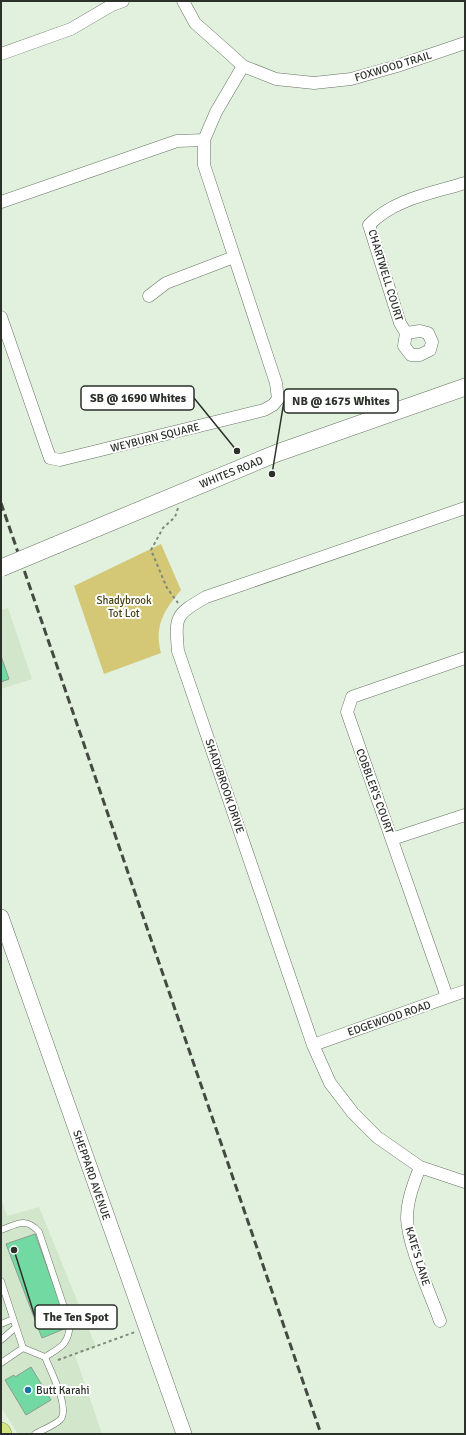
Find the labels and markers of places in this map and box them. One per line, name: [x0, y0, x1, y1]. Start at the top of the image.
callout: SB @ 1690 Whites: [81, 386, 194, 410]
callout: NB @ 1675 Whites: [284, 389, 398, 413]
callout: The Ten Spot: [35, 1305, 117, 1329]
place label: Butt Karahi: [36, 1384, 89, 1397]
marker: Butt Karahi: [23, 1385, 33, 1395]

